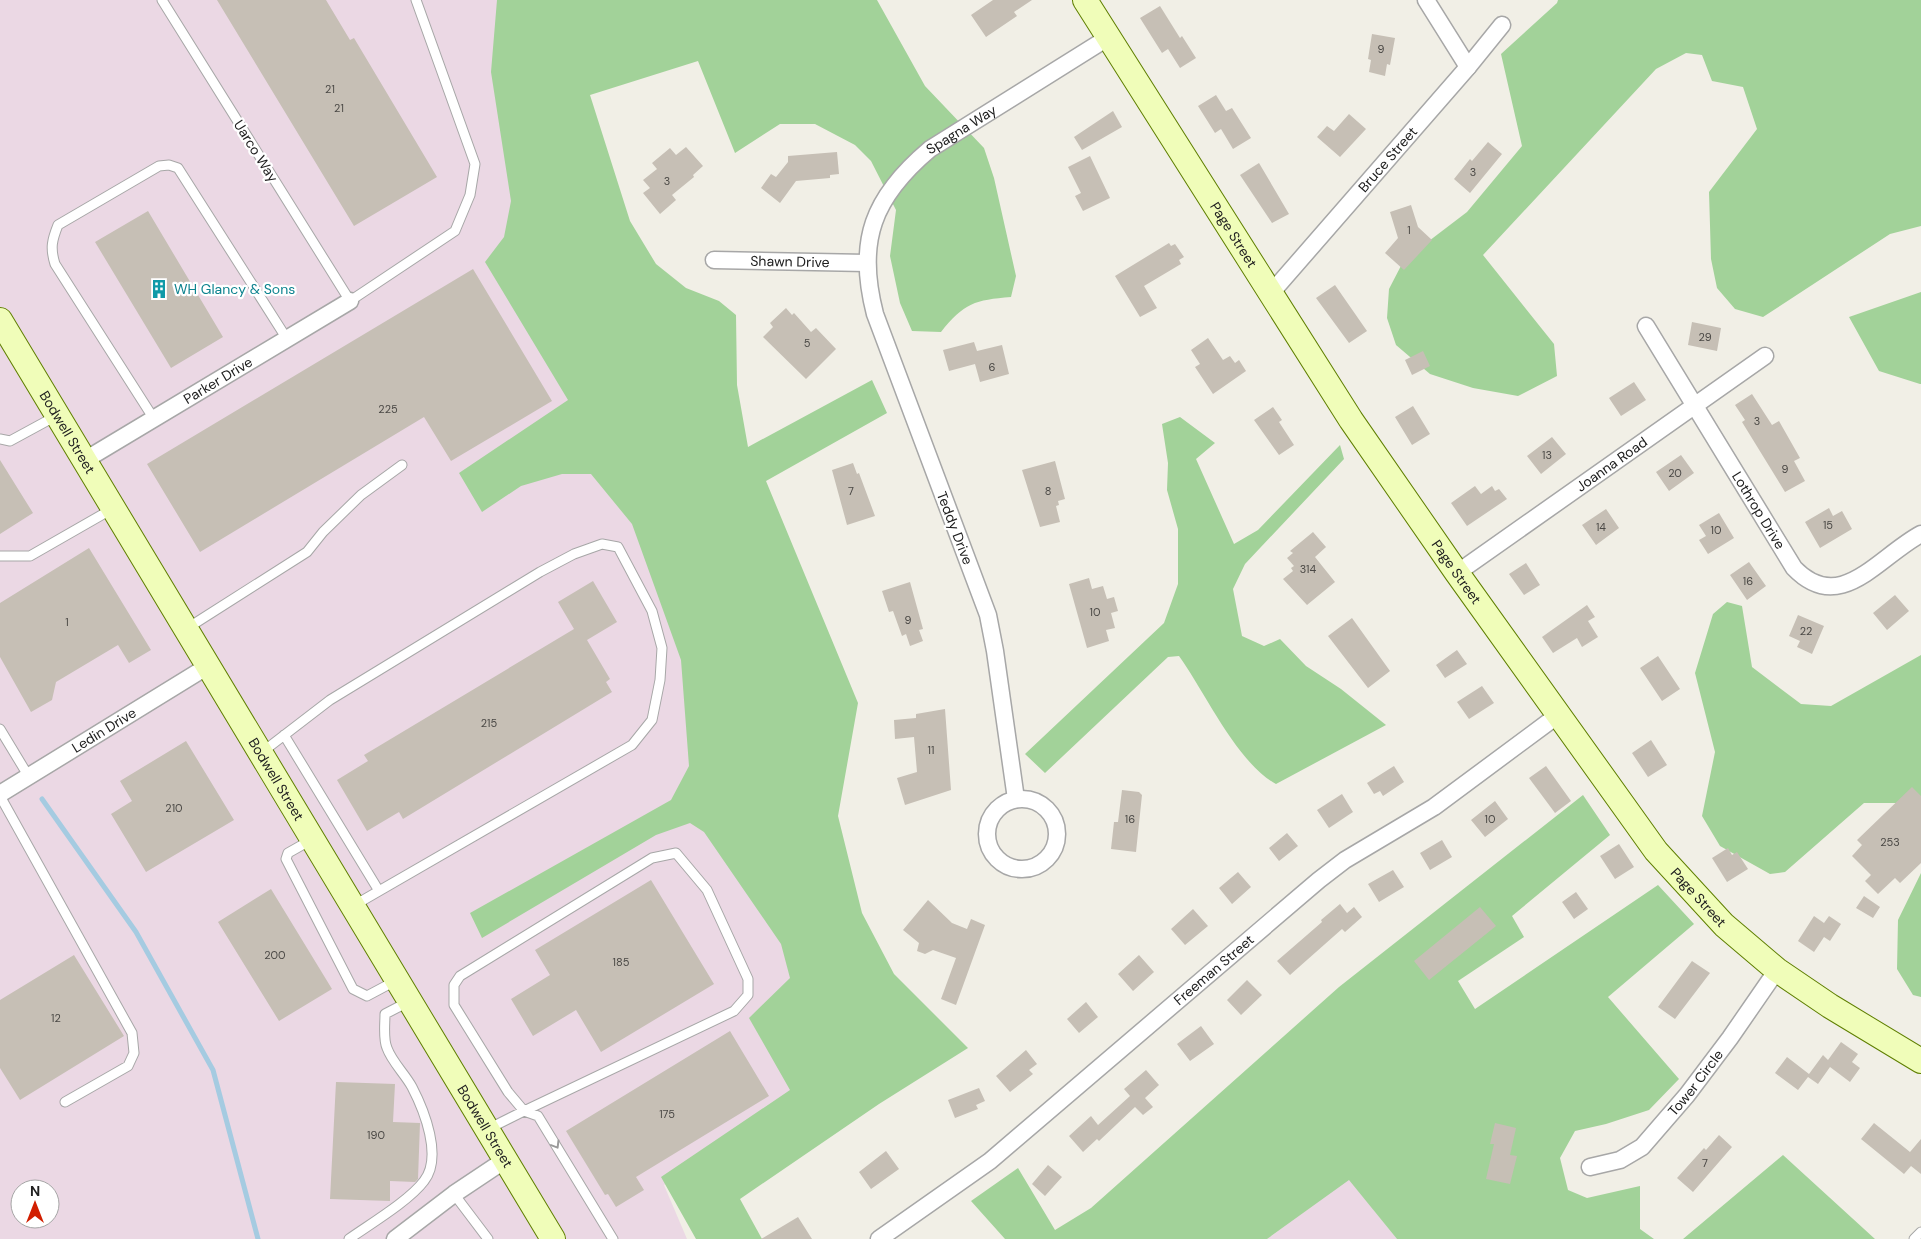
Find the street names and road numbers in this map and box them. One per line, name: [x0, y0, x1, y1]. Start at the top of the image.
street label: Spagna Way: [923, 101, 1000, 158]
street label: Uarco Way: [230, 117, 282, 186]
street label: Bruce Street: [1354, 123, 1421, 196]
street label: Page Street: [1206, 199, 1261, 271]
street label: Shawn Drive: [750, 252, 830, 271]
street label: Parker Drive: [180, 353, 256, 408]
street label: Bodwell Street: [36, 387, 99, 477]
street label: Joanna Road: [1572, 433, 1651, 495]
street label: Lothrop Drive: [1728, 468, 1789, 552]
street label: Teddy Drive: [933, 489, 977, 567]
street label: Page Street: [1428, 536, 1485, 607]
street label: Ledin Drive: [68, 703, 139, 757]
street label: Bodwell Street: [245, 735, 308, 824]
street label: Page Street: [1667, 864, 1730, 931]
street label: Freeman Street: [1170, 931, 1258, 1009]
street label: Tower Circle: [1664, 1046, 1727, 1120]
street label: Bodwell Street: [453, 1082, 517, 1171]

